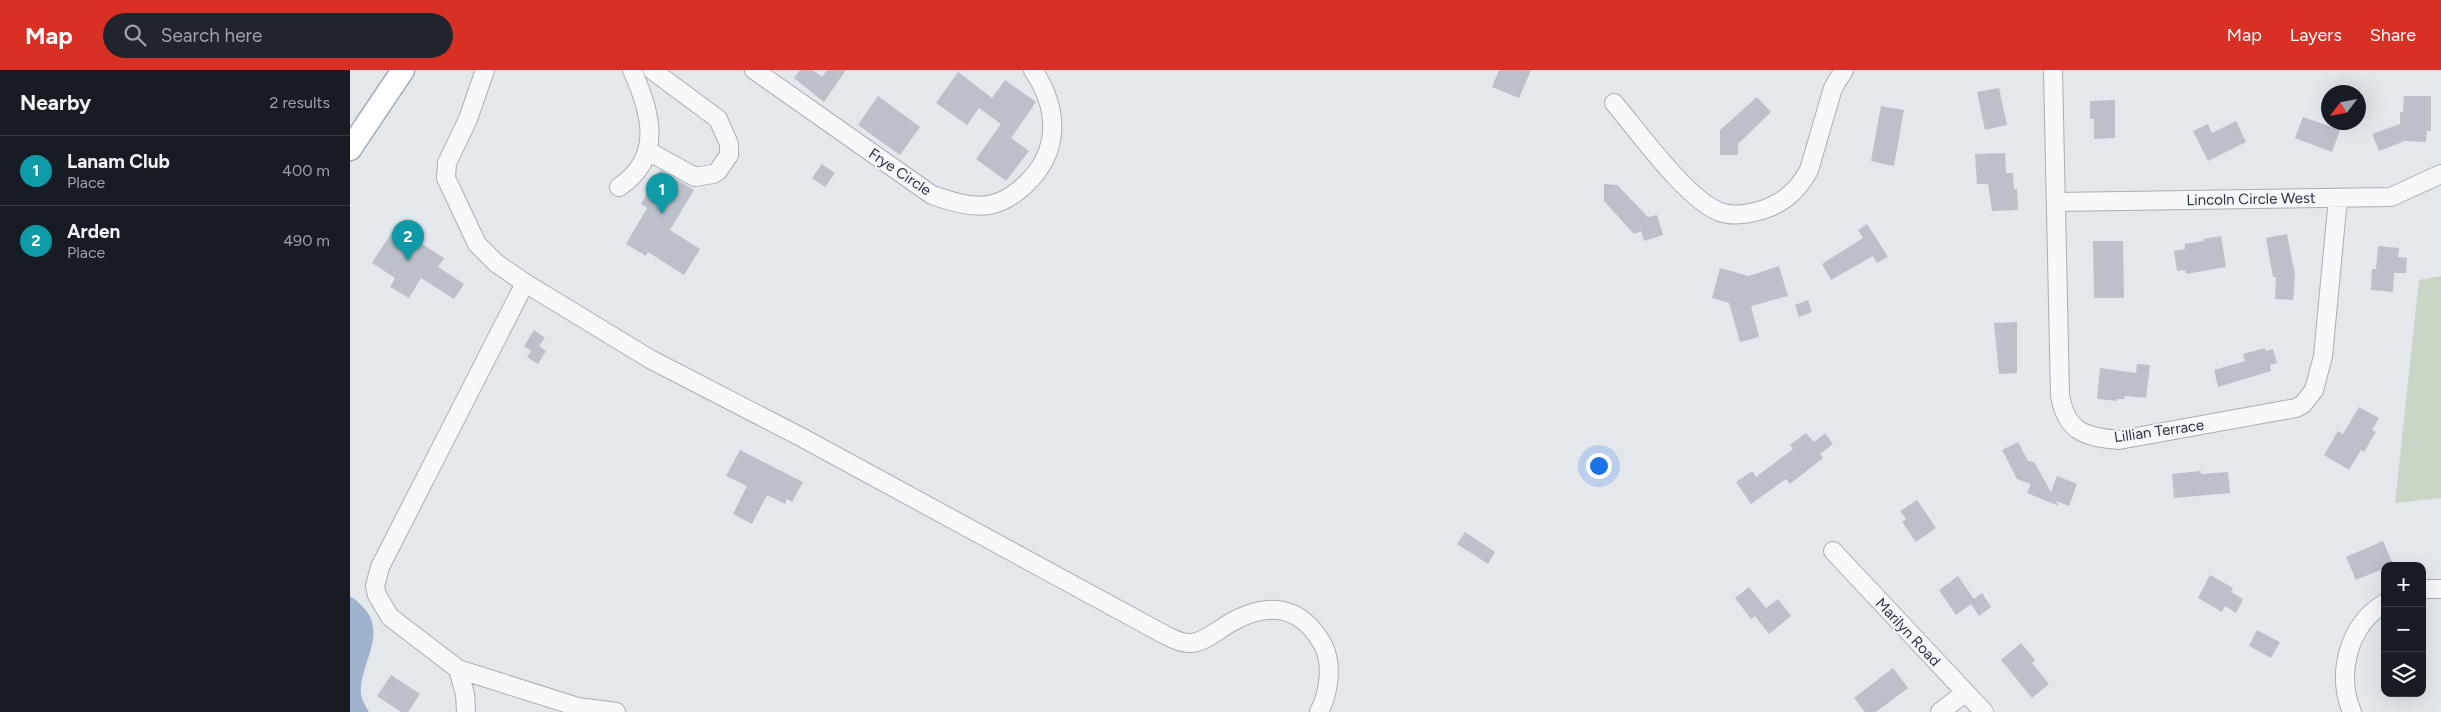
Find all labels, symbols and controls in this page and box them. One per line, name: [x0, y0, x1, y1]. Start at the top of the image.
search box: [103, 13, 453, 58]
text: Map: [25, 21, 73, 50]
icon: search: [121, 21, 149, 49]
text: Search here: [161, 24, 262, 47]
text: Map: [2227, 24, 2262, 46]
text: Layers: [2290, 24, 2342, 46]
text: Share: [2370, 24, 2416, 46]
north arrow: [2321, 85, 2366, 130]
text: Nearby: [20, 90, 91, 115]
text: 2 results: [270, 93, 330, 112]
street label: Frye Circle: [865, 145, 935, 199]
text: Lanam Club: [67, 150, 170, 173]
text: 1: [33, 161, 39, 180]
text: 400 m: [282, 161, 330, 180]
text: Place: [67, 173, 105, 192]
pin: 1: [646, 173, 678, 214]
street label: Lincoln Circle West: [2186, 189, 2316, 209]
text: Arden: [67, 220, 120, 243]
pin: 2: [392, 220, 424, 261]
text: 2: [31, 231, 41, 250]
text: 490 m: [283, 231, 330, 250]
text: Place: [67, 243, 105, 262]
street label: Lillian Terrace: [2113, 416, 2205, 446]
your location: [1586, 453, 1612, 479]
map controls: [2381, 562, 2426, 697]
button: +: [2381, 562, 2426, 607]
street label: Marilyn Road: [1872, 594, 1944, 670]
button: −: [2381, 607, 2426, 652]
button: layers: [2381, 652, 2426, 697]

